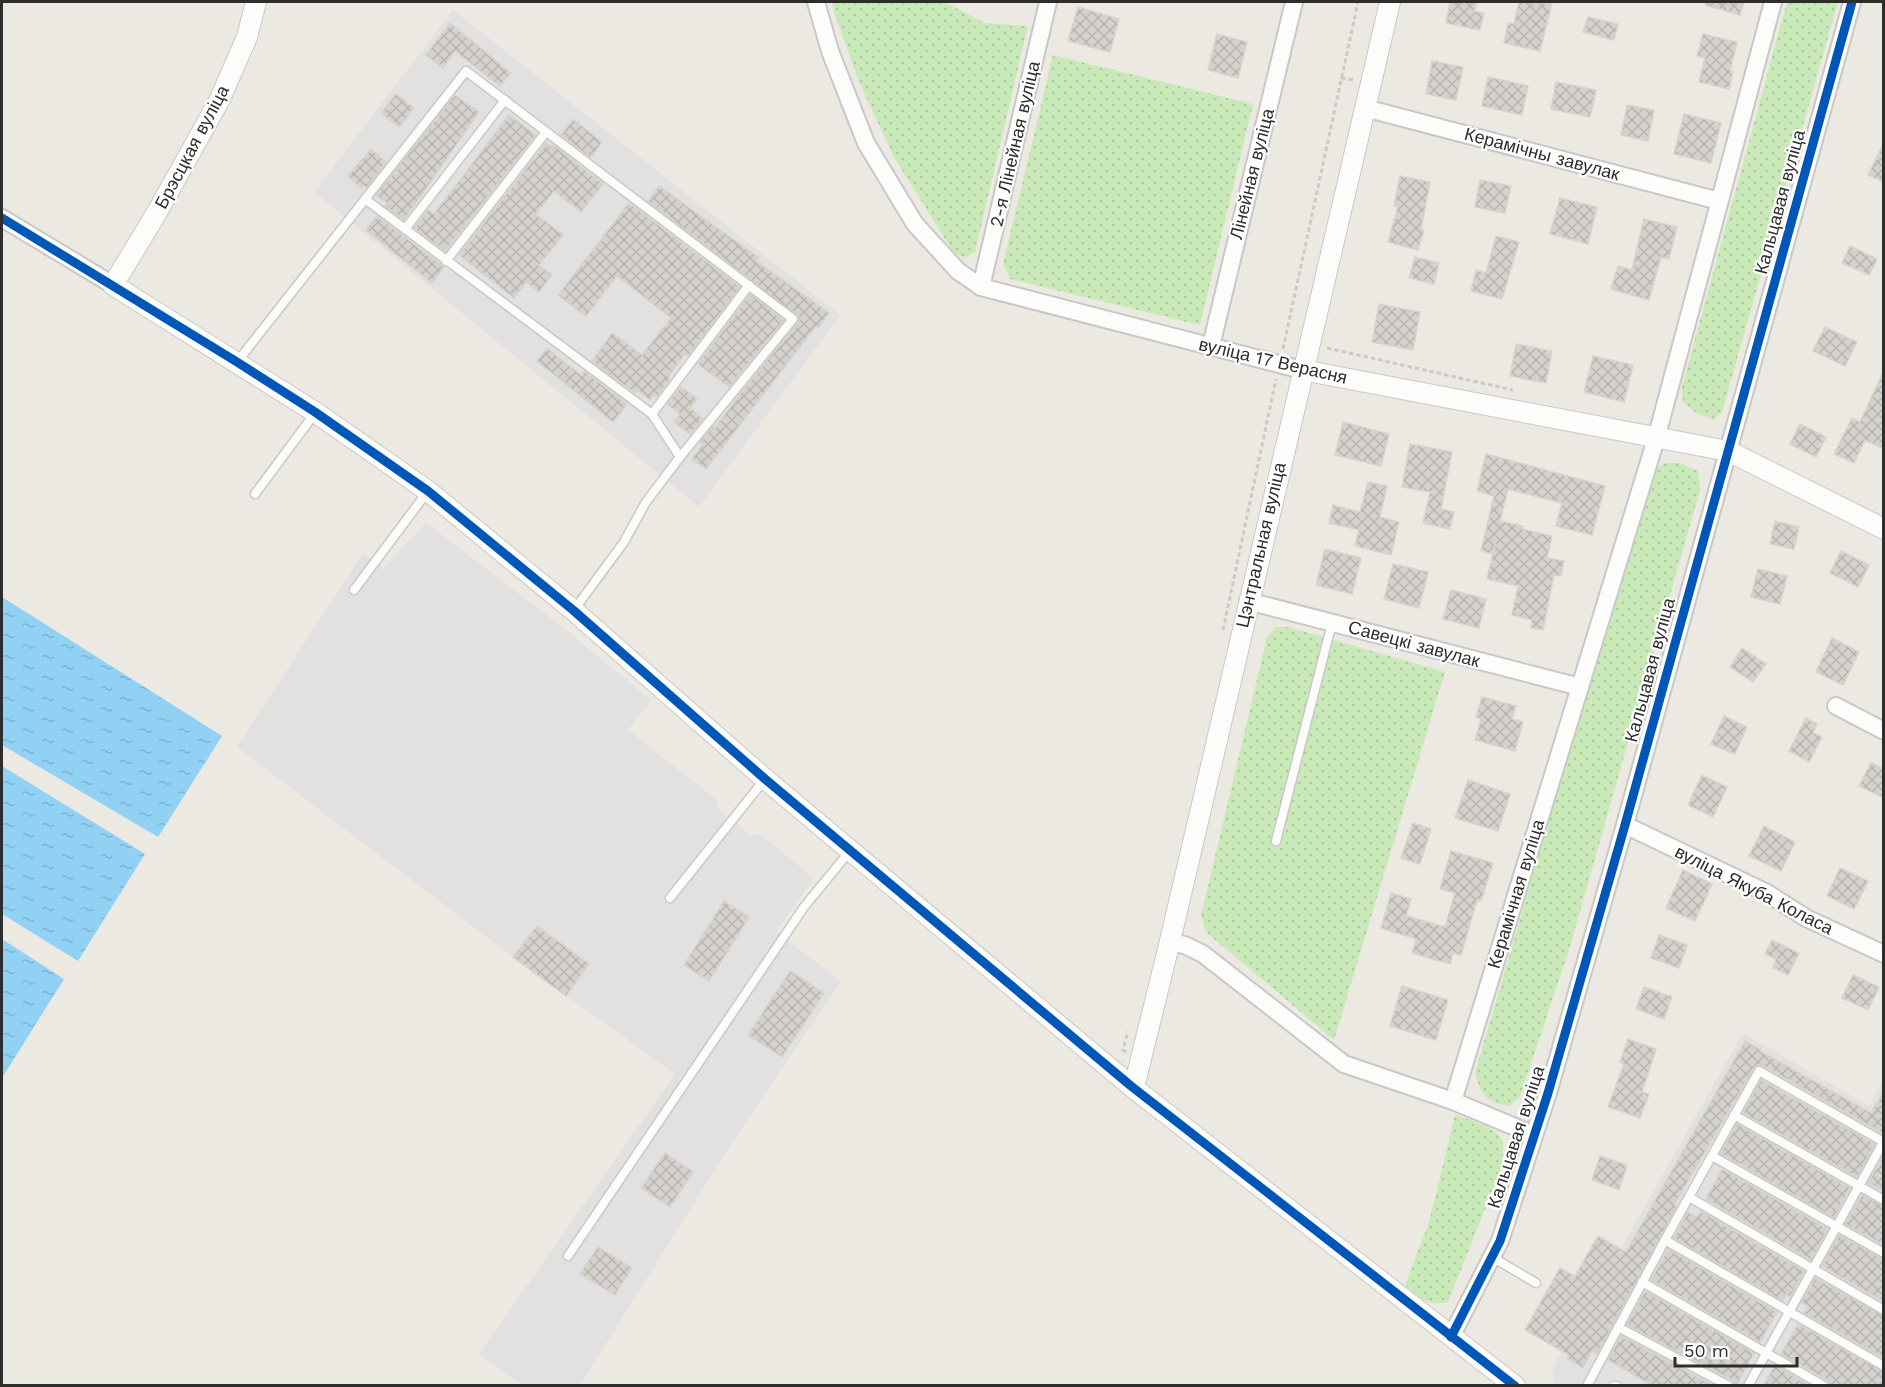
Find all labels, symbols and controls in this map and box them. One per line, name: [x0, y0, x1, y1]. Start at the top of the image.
street label: 2-я Лінейная вуліца: [985, 58, 1044, 229]
street label: Брэсцкая вуліца: [150, 80, 233, 212]
street label: Лінейная вуліца: [1225, 105, 1278, 242]
street label: Керамічны завулак: [1462, 123, 1622, 184]
street label: Кальцавая вуліца: [1750, 126, 1809, 276]
street label: вуліца 17 Верасня: [1197, 333, 1349, 388]
street label: Цэнтральная вуліца: [1231, 459, 1290, 630]
street label: Кальцавая вуліца: [1620, 594, 1679, 744]
street label: Савецкі завулак: [1346, 616, 1482, 671]
street label: Керамічная вуліца: [1483, 816, 1548, 971]
street label: вуліца Якуба Коласа: [1672, 841, 1838, 939]
street label: Кальцавая вуліца: [1483, 1062, 1549, 1211]
scale bar: [1675, 1330, 1796, 1368]
text: 50 m: [1684, 1340, 1729, 1361]

